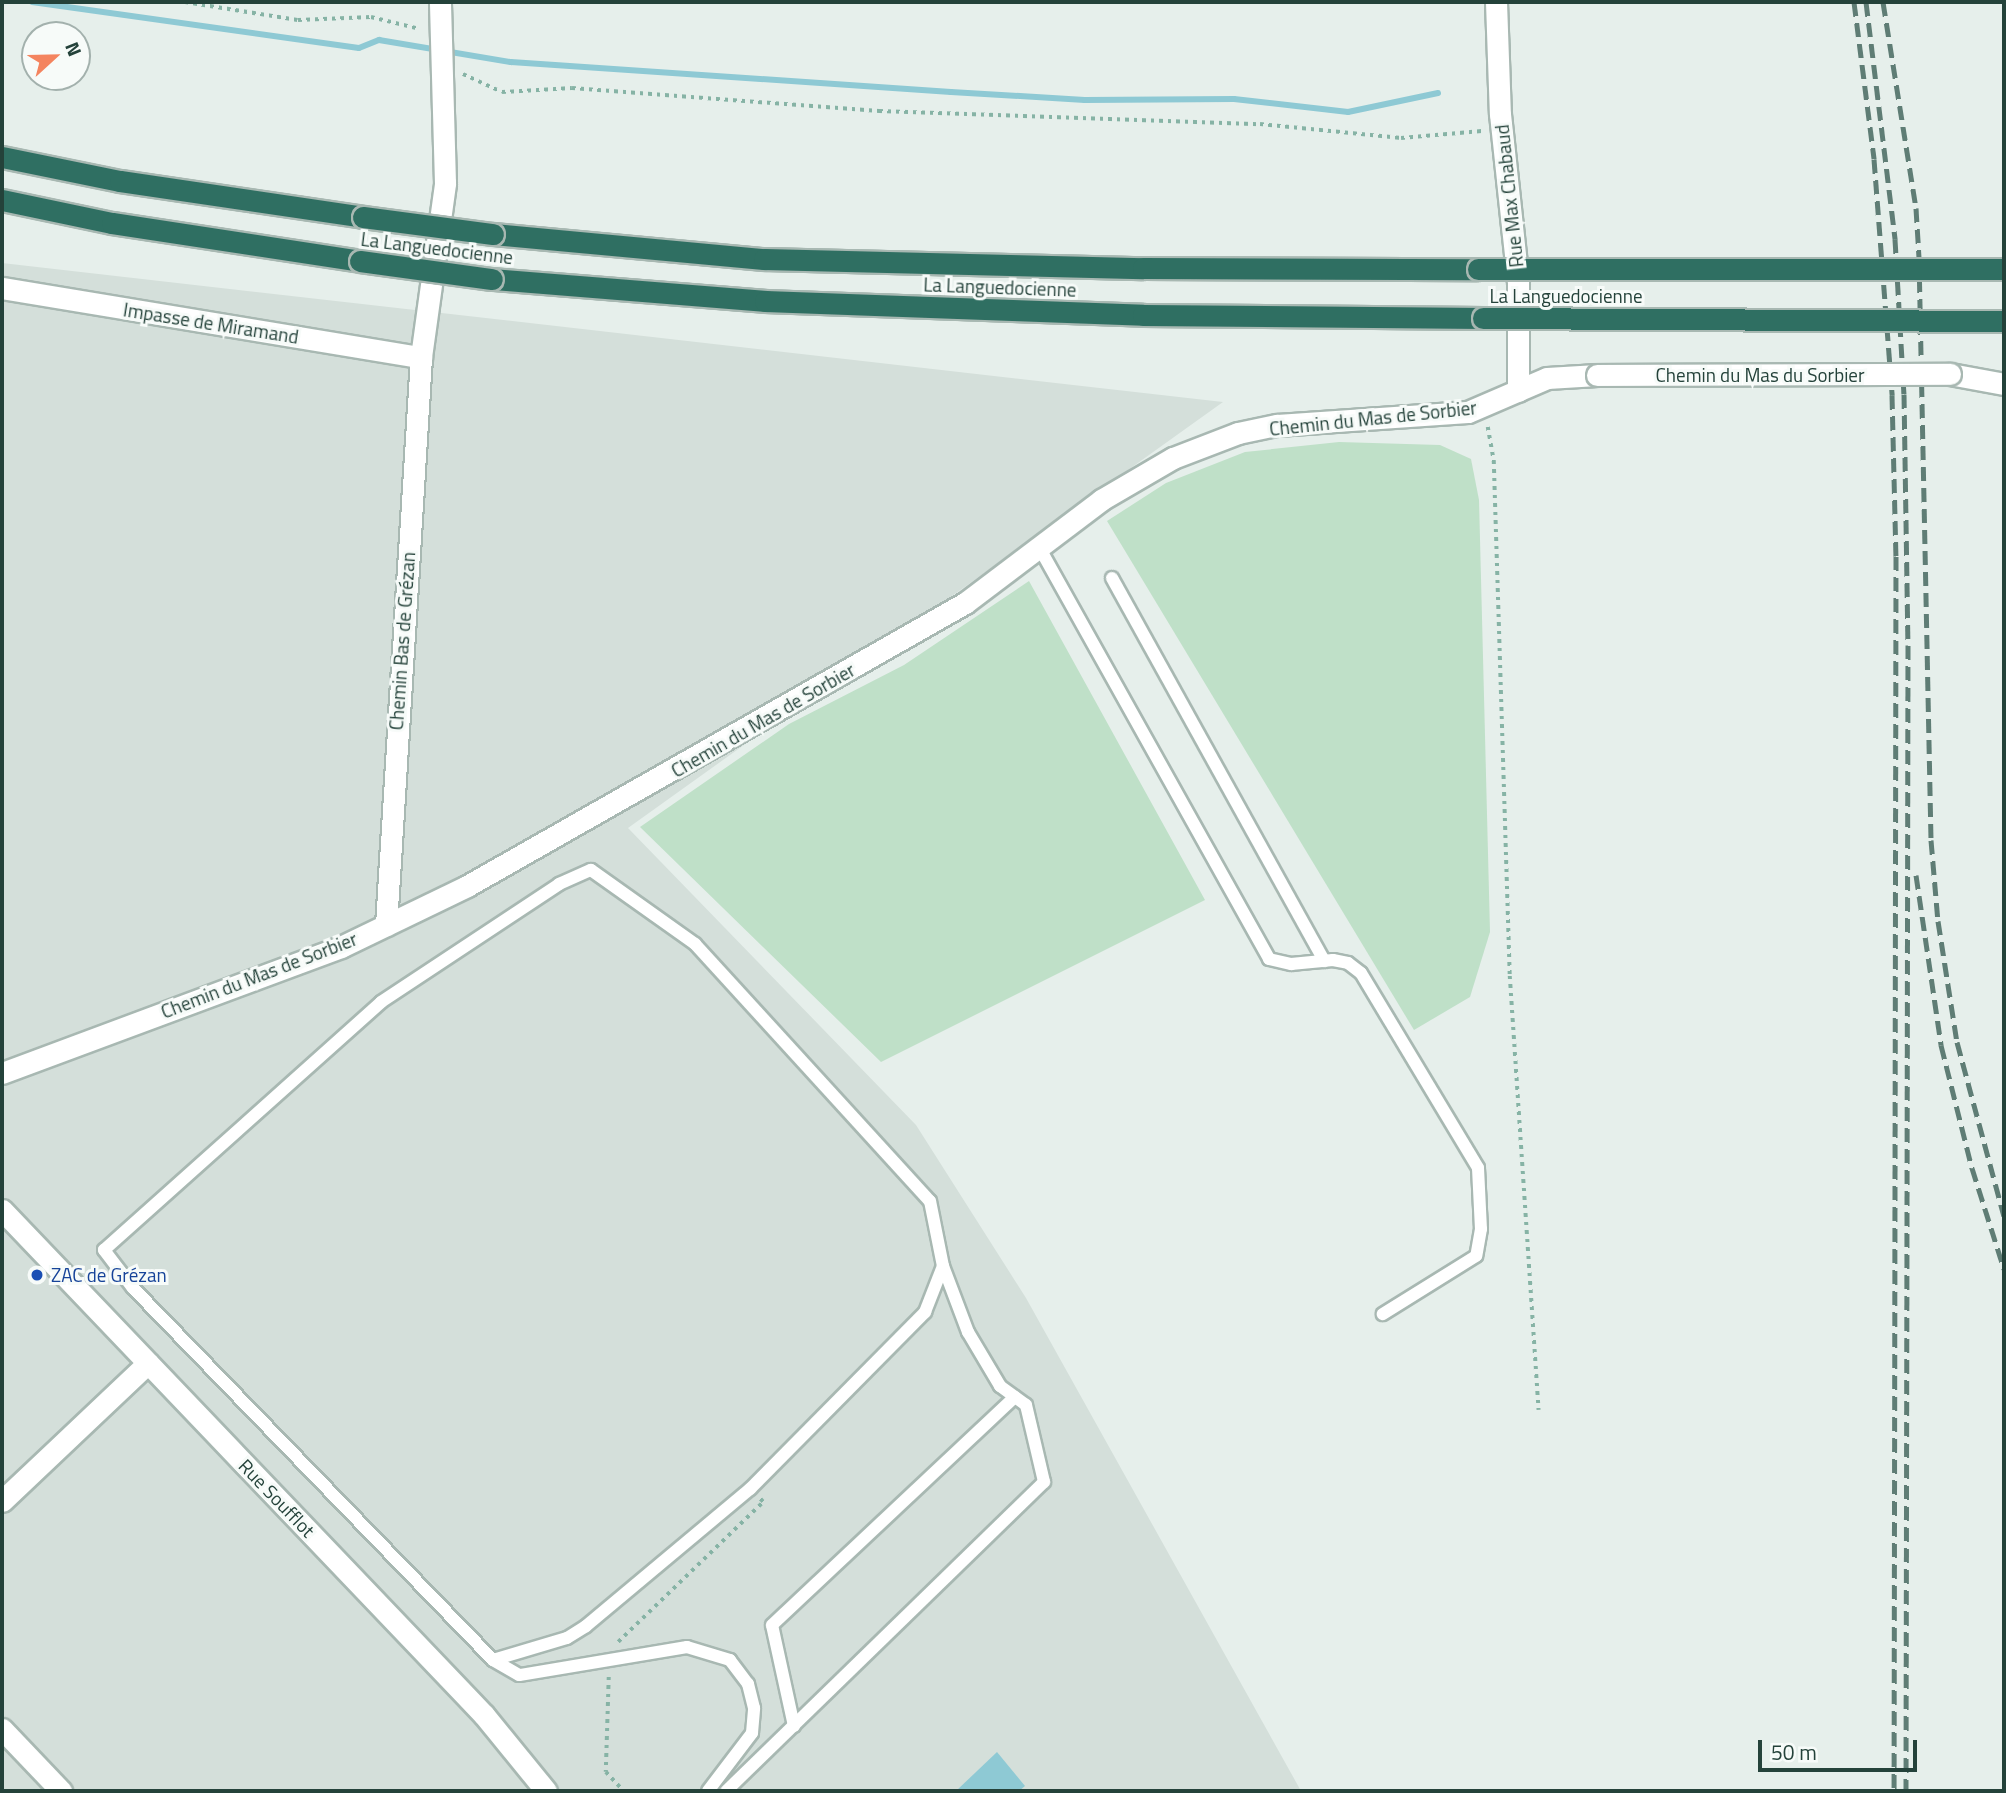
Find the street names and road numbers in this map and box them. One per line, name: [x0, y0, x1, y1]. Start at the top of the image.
street label: Rue Max Chabaud: [1490, 123, 1528, 269]
street label: La Languedocienne: [360, 227, 514, 269]
street label: La Languedocienne: [923, 273, 1077, 301]
street label: La Languedocienne: [1489, 285, 1643, 307]
street label: Impasse de Miramand: [122, 298, 300, 348]
street label: Chemin du Mas du Sorbier: [1656, 364, 1864, 386]
street label: Chemin du Mas de Sorbier: [1268, 396, 1478, 440]
street label: Chemin Bas de Grézan: [384, 551, 420, 731]
street label: Chemin du Mas de Sorbier: [667, 658, 859, 782]
street label: Chemin du Mas de Sorbier: [158, 927, 360, 1023]
street label: Rue Soufflot: [234, 1454, 320, 1542]

